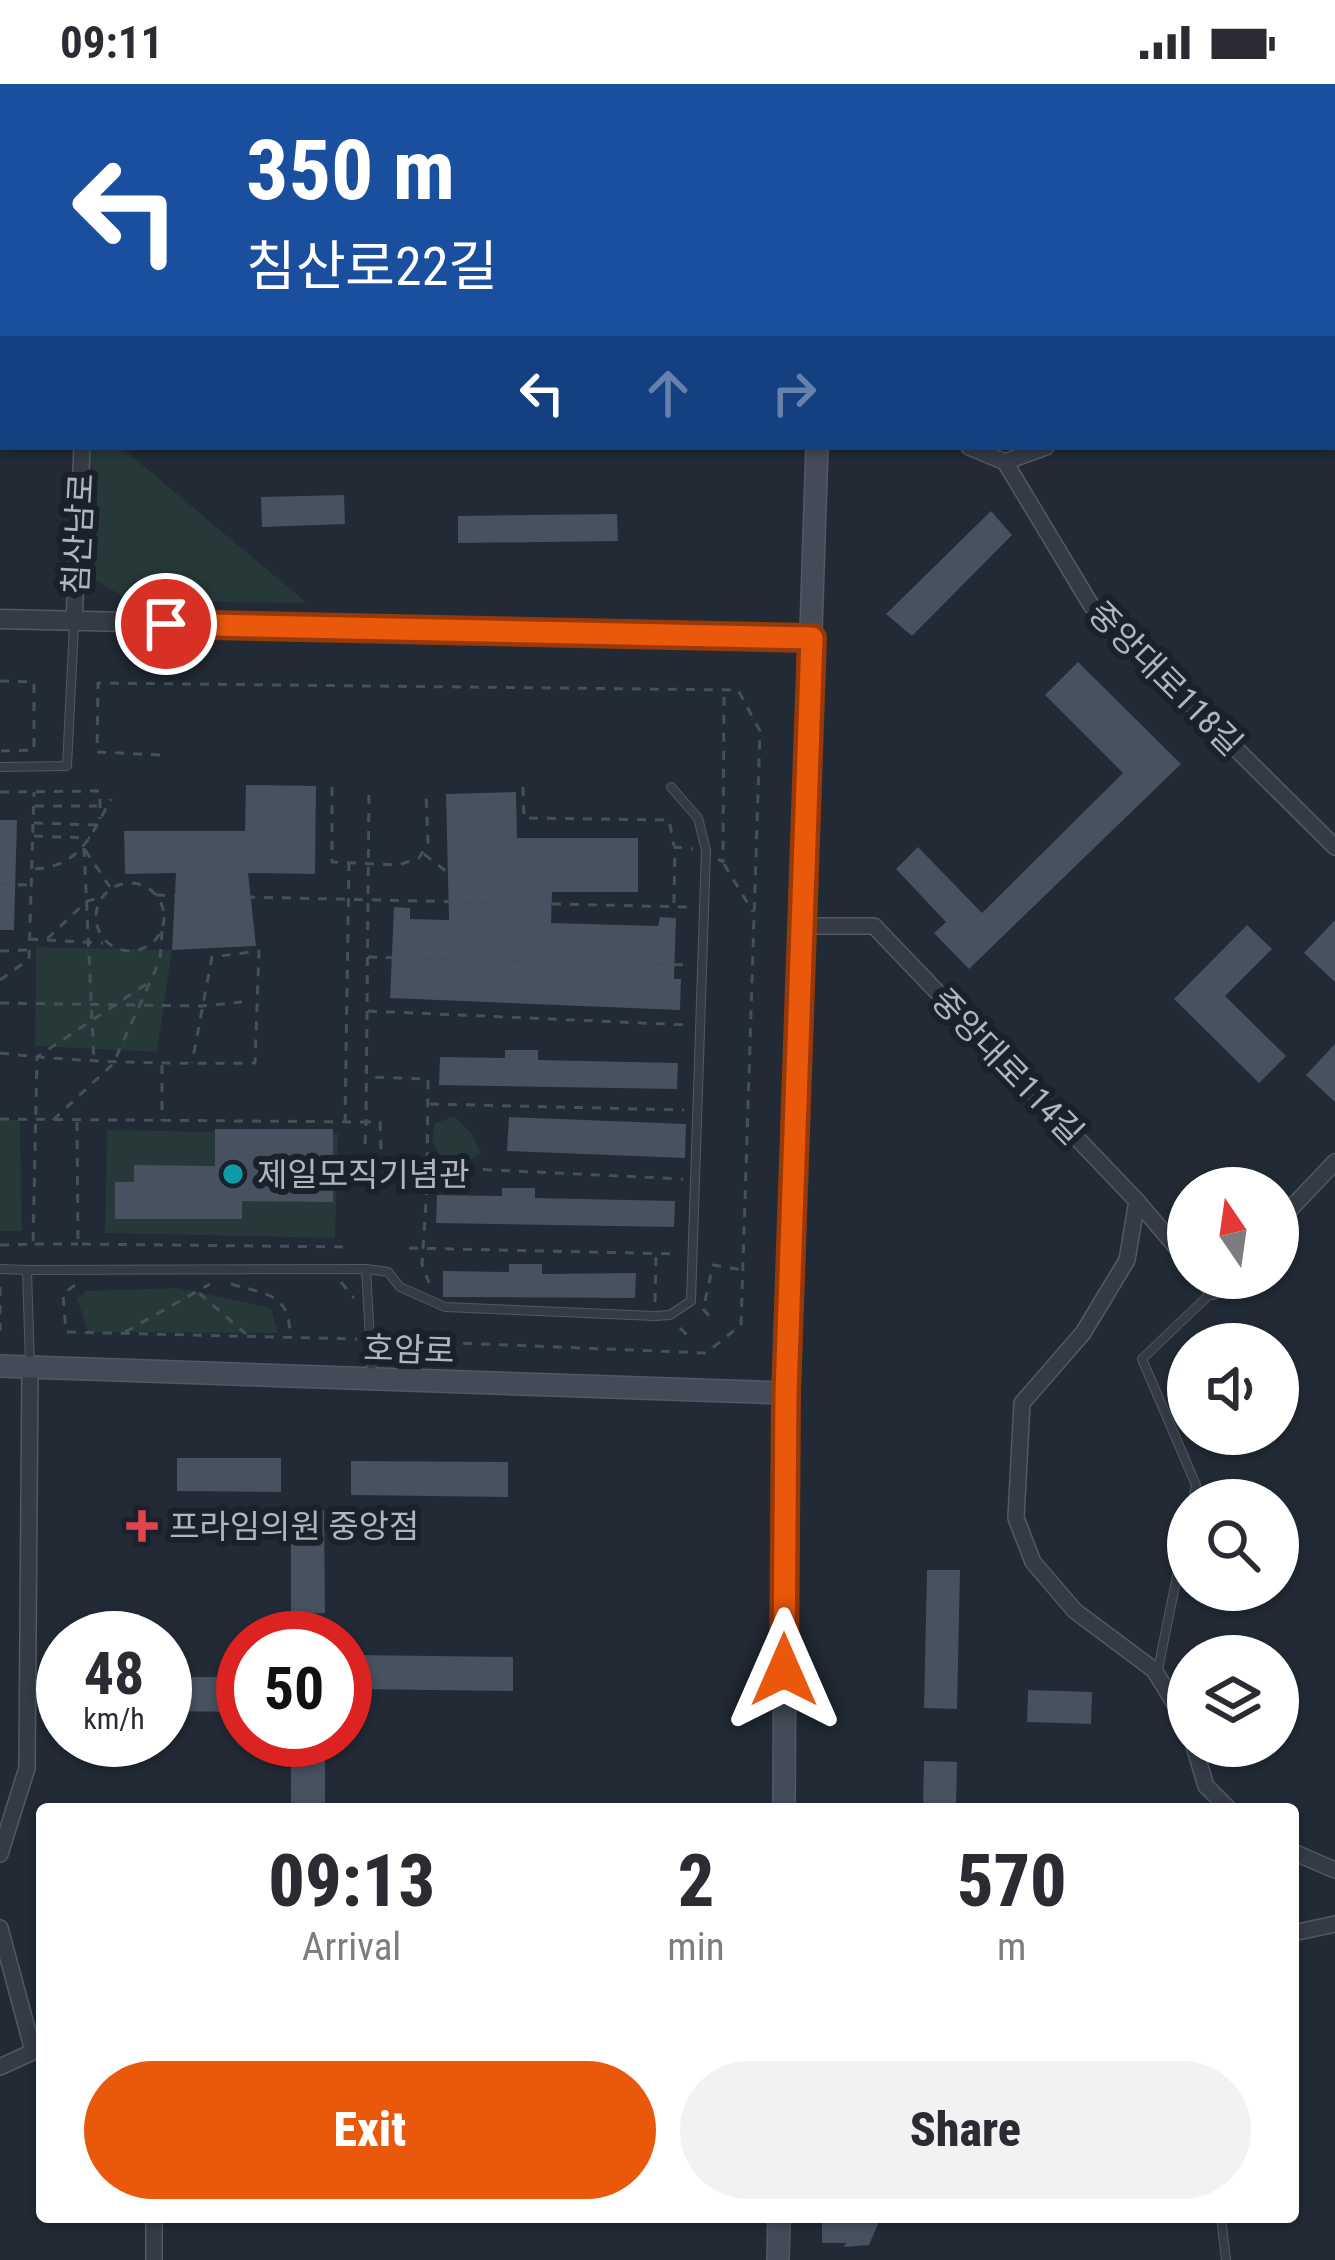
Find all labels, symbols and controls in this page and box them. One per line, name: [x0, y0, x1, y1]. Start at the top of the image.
text: 09:11: [60, 16, 163, 69]
text: 350 m: [246, 121, 455, 220]
icon: left: [48, 132, 204, 288]
text: 침산로22길: [246, 235, 498, 298]
icon: left: [509, 360, 575, 426]
icon: ahead: [635, 360, 701, 426]
icon: right: [761, 360, 827, 426]
street label: 침산남로: [56, 472, 101, 596]
pin: [115, 573, 217, 675]
icon: arrive: [133, 591, 199, 657]
street label: 중앙대로118길: [1081, 594, 1250, 763]
street label: 중앙대로114길: [924, 981, 1091, 1152]
place label: 제일모직기념관: [257, 1155, 470, 1194]
marker: 제일모직기념관: [220, 1161, 246, 1187]
north arrow: [1167, 1167, 1299, 1299]
map controls: [1167, 1167, 1299, 1767]
button: sound: [1167, 1323, 1299, 1455]
street label: 호암로: [363, 1328, 455, 1371]
button: search: [1167, 1479, 1299, 1611]
place label: 프라임의원 중앙점: [169, 1507, 419, 1546]
marker: 프라임의원 중앙점: [126, 1510, 158, 1542]
position arrow: [721, 1607, 847, 1733]
speed limit sign: 50: [216, 1611, 372, 1767]
button: layers: [1167, 1635, 1299, 1767]
text: 48: [84, 1638, 144, 1709]
text: km/h: [83, 1701, 145, 1736]
text: 09:13: [268, 1839, 435, 1924]
text: 2: [678, 1839, 714, 1924]
text: 570: [957, 1839, 1067, 1924]
text: Arrival: [302, 1924, 401, 1970]
text: min: [667, 1924, 725, 1970]
text: m: [997, 1924, 1026, 1970]
button: Exit: [84, 2061, 656, 2199]
button: Share: [680, 2061, 1251, 2199]

